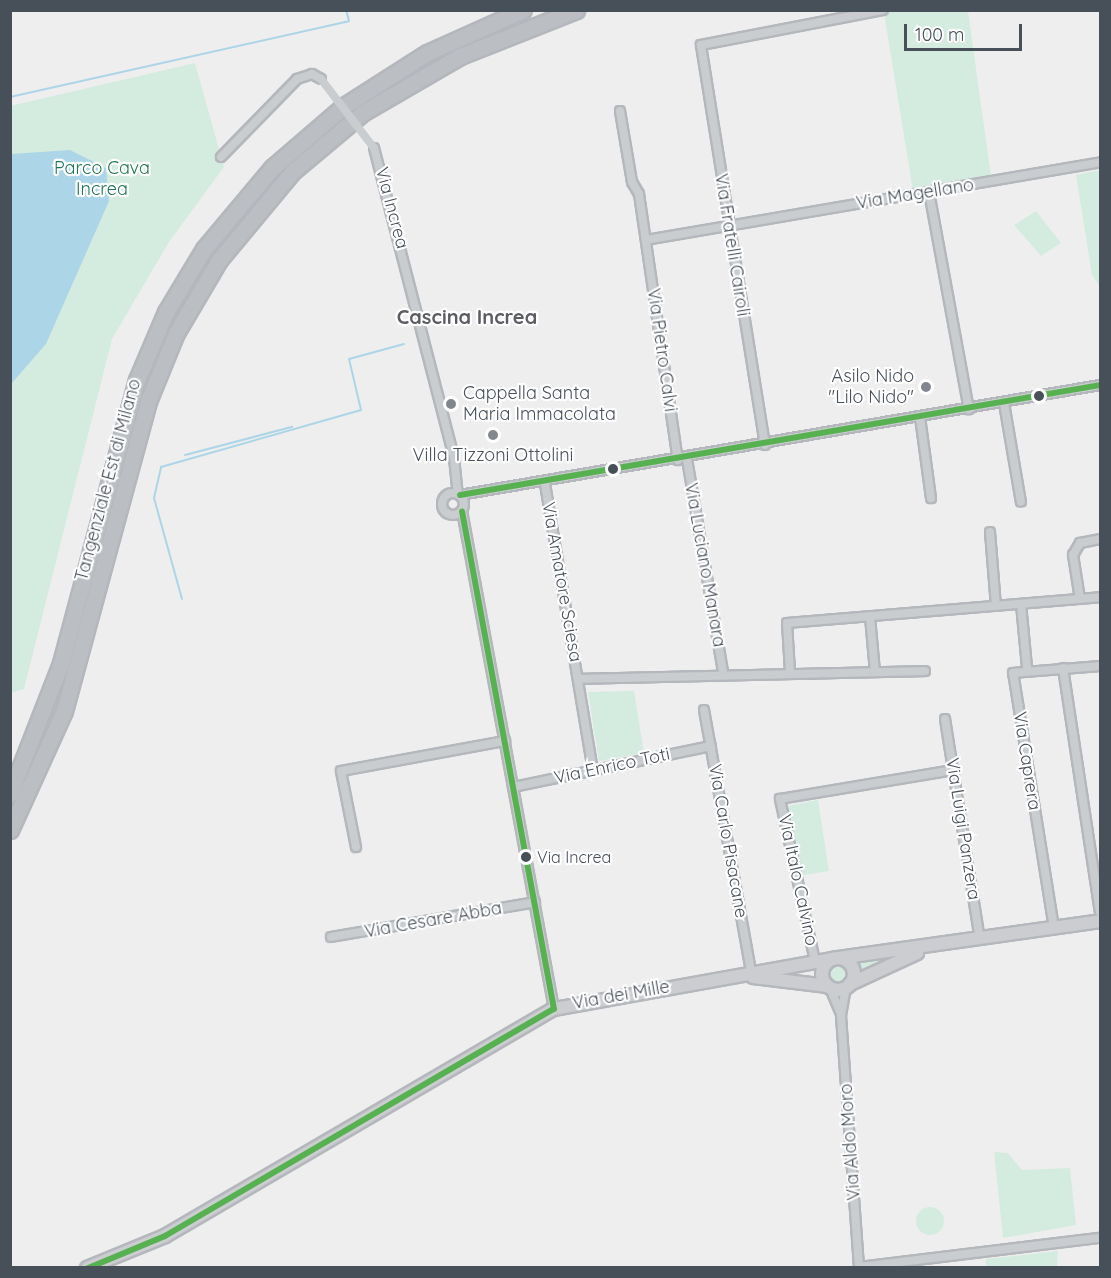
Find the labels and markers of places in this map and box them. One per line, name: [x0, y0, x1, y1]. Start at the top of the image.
place label: Asilo Nido "Lilo Nido": [828, 366, 914, 409]
marker: Asilo Nido "Lilo Nido": [919, 380, 933, 394]
place label: Cappella Santa Maria Immacolata: [463, 383, 616, 426]
unlabelled marker: [1033, 390, 1045, 402]
marker: Cappella Santa Maria Immacolata: [444, 397, 458, 411]
marker: Villa Tizzoni Ottolini: [486, 428, 500, 442]
place label: Villa Tizzoni Ottolini: [413, 444, 573, 466]
unlabelled marker: [607, 463, 619, 475]
place label: Via Increa: [537, 847, 611, 867]
marker: Via Increa: [520, 851, 532, 863]

